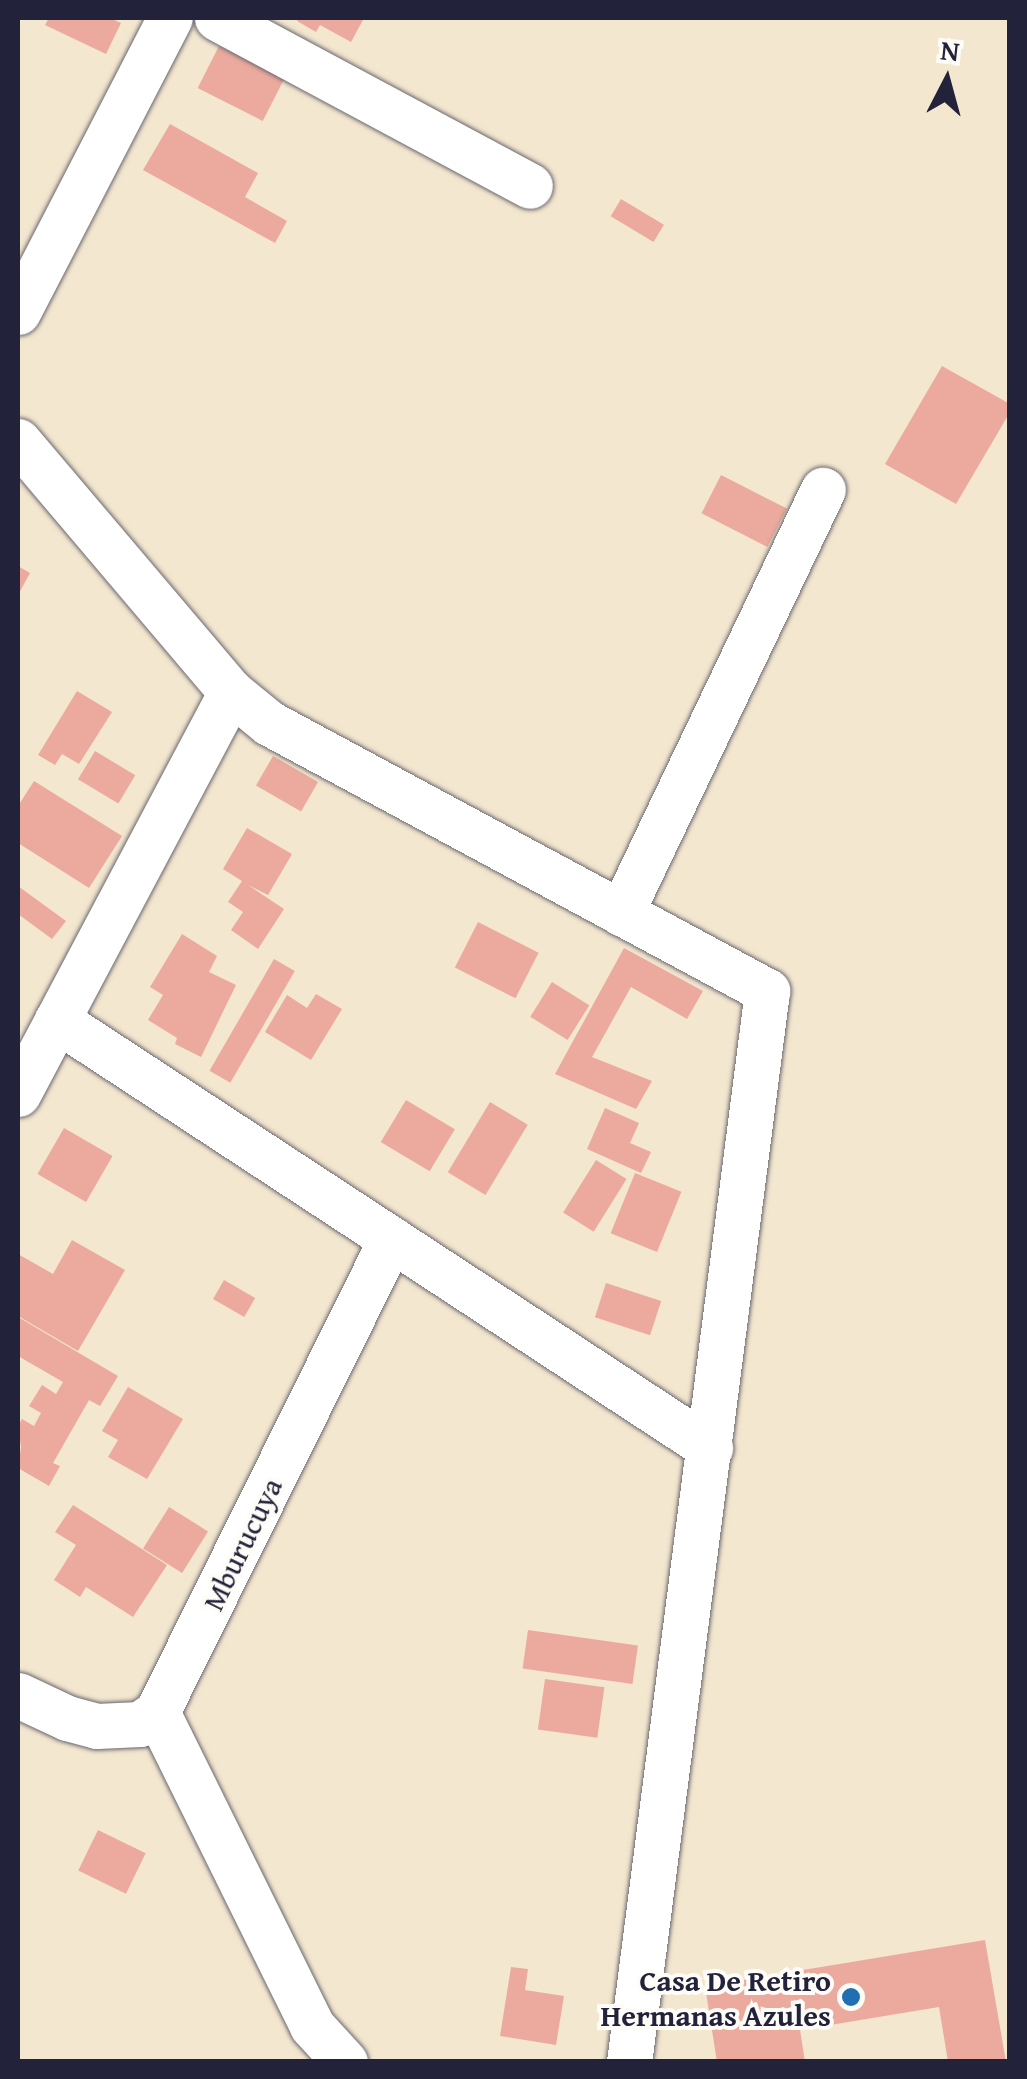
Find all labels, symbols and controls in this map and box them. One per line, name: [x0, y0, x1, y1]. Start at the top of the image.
text: N: [939, 28, 962, 71]
north arrow: [897, 30, 997, 130]
street label: Mburucuya: [194, 1472, 290, 1616]
place label: Casa De Retiro Hermanas Azules: [600, 1962, 831, 2032]
marker: Casa De Retiro Hermanas Azules: [840, 1986, 862, 2008]

